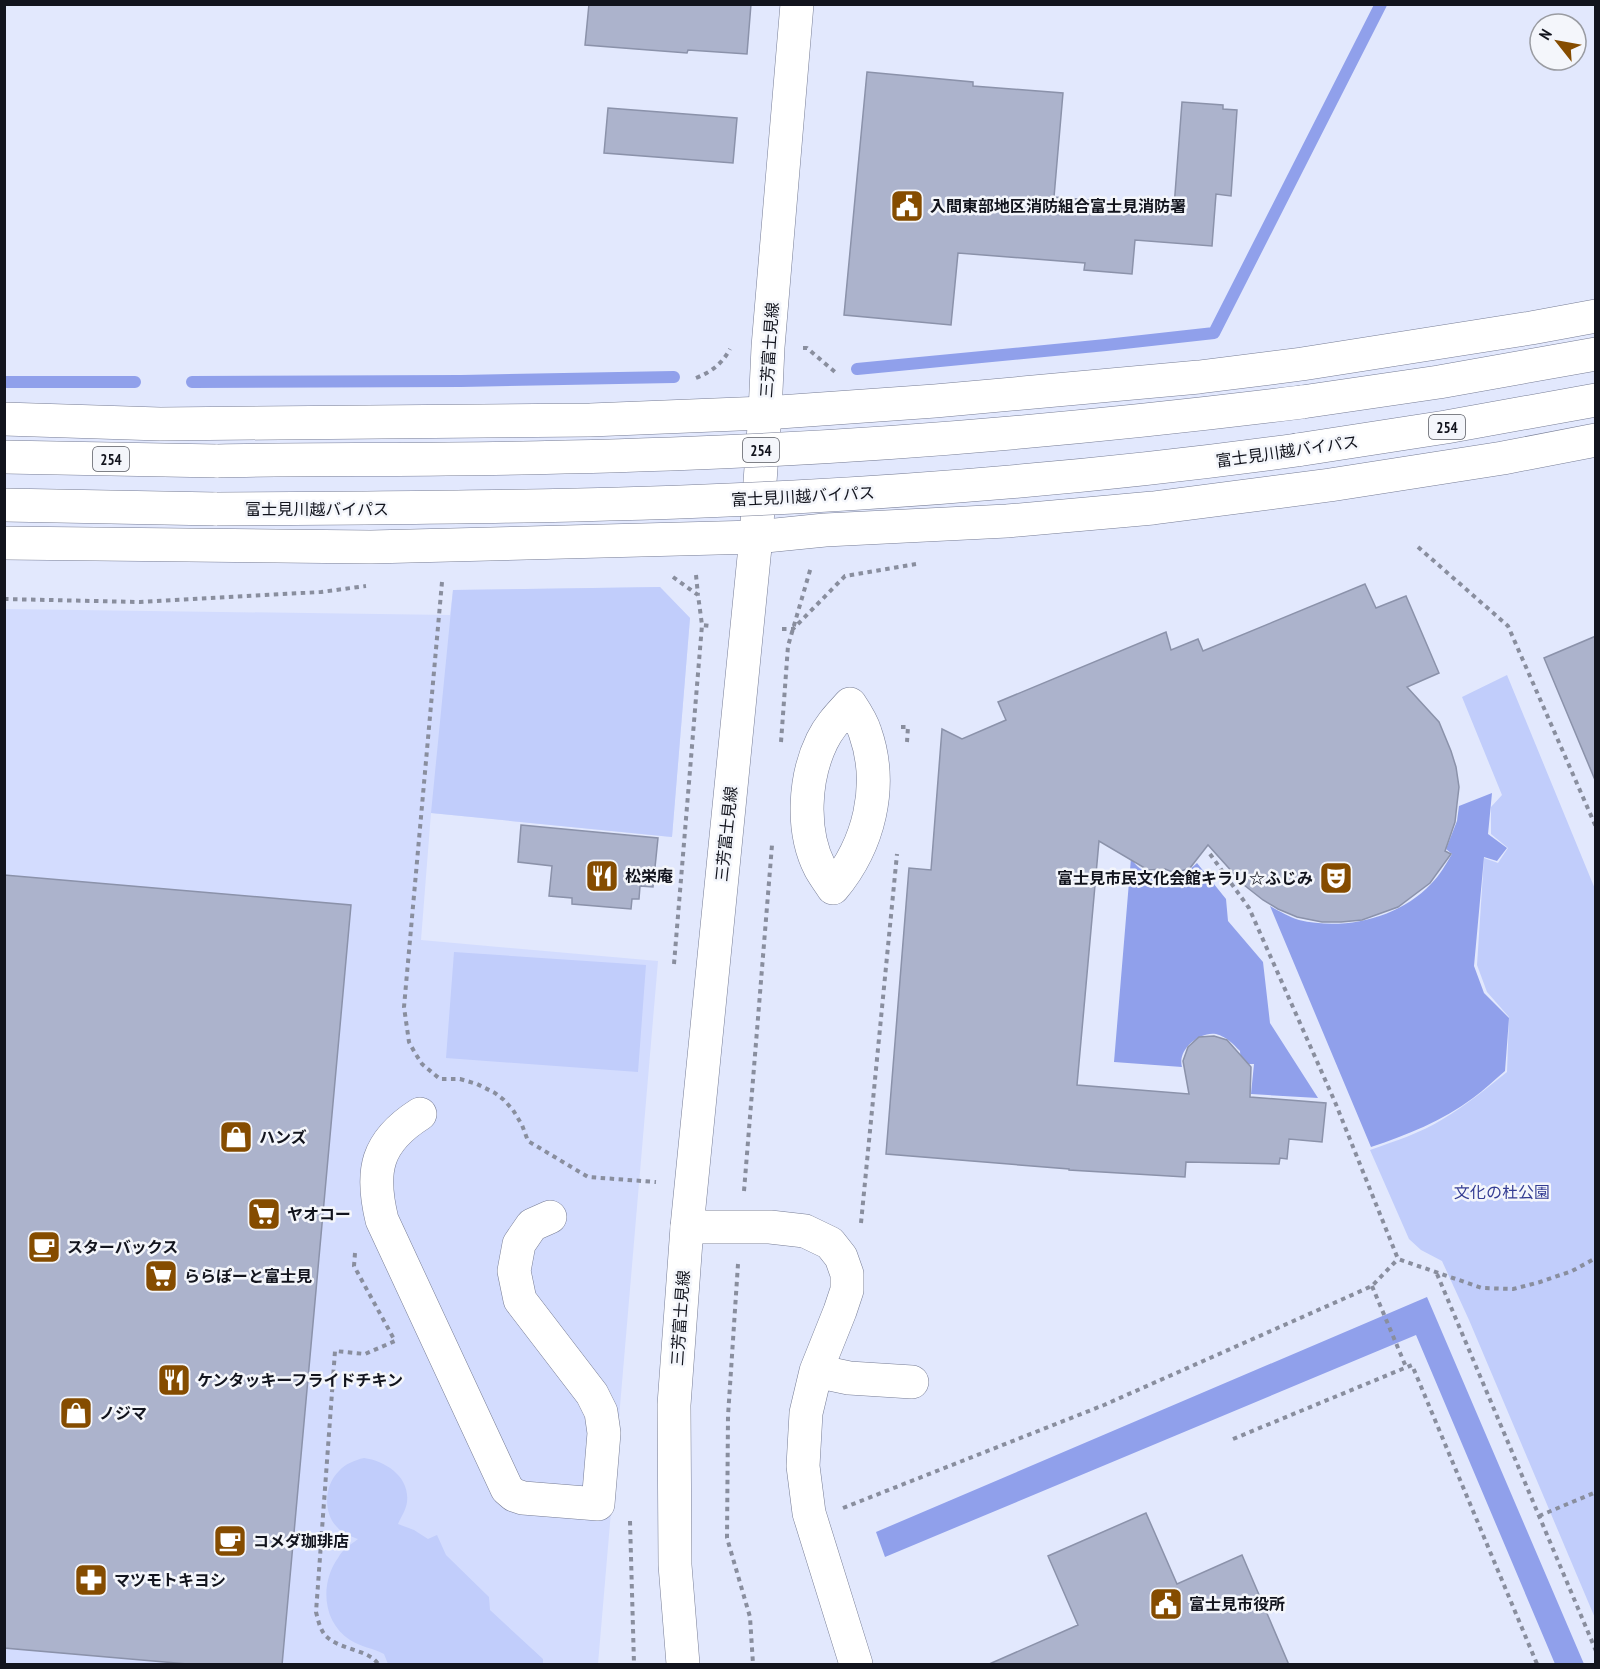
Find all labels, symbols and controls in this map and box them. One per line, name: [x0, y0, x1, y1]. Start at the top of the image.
north arrow: [1528, 12, 1588, 72]
text: N: [1534, 25, 1556, 43]
public building icon: 入間東部地区消防組合富士見消防署: [889, 188, 925, 224]
place label: 入間東部地区消防組合富士見消防署: [930, 196, 1186, 216]
street label: 三芳富士見線: [756, 301, 782, 399]
road number: 254: [1429, 415, 1465, 439]
street label: 富士見川越バイパス: [1214, 431, 1360, 471]
road number: 254: [743, 438, 779, 462]
road number: 254: [93, 447, 129, 471]
street label: 富士見川越バイパス: [731, 482, 875, 510]
street label: 富士見川越バイパス: [245, 499, 389, 519]
street label: 三芳富士見線: [711, 785, 741, 883]
restaurant icon: 松栄庵: [584, 858, 620, 894]
theatre icon: 富士見市民文化会館キラリ☆ふじみ: [1318, 860, 1354, 896]
place label: 松栄庵: [625, 866, 673, 886]
place label: 富士見市民文化会館キラリ☆ふじみ: [1057, 868, 1313, 888]
shop icon: ハンズ: [218, 1119, 254, 1155]
place label: ハンズ: [259, 1127, 307, 1147]
park label: 文化の杜公園: [1454, 1182, 1550, 1202]
supermarket icon: ヤオコー: [246, 1196, 282, 1232]
place label: ヤオコー: [287, 1204, 351, 1224]
cafe icon: スターバックス: [26, 1229, 62, 1265]
place label: スターバックス: [67, 1237, 178, 1257]
supermarket icon: ららぽーと富士見: [143, 1258, 179, 1294]
place label: ららぽーと富士見: [184, 1266, 312, 1286]
street label: 三芳富士見線: [667, 1269, 693, 1367]
restaurant icon: ケンタッキーフライドチキン: [156, 1362, 192, 1398]
place label: ケンタッキーフライドチキン: [197, 1370, 403, 1390]
shop icon: ノジマ: [58, 1395, 94, 1431]
place label: ノジマ: [99, 1403, 147, 1423]
cafe icon: コメダ珈琲店: [212, 1523, 248, 1559]
place label: コメダ珈琲店: [253, 1531, 349, 1551]
pharmacy icon: マツモトキヨシ: [73, 1562, 109, 1598]
place label: マツモトキヨシ: [114, 1570, 226, 1590]
public building icon: 富士見市役所: [1148, 1586, 1184, 1622]
place label: 富士見市役所: [1189, 1594, 1285, 1614]

